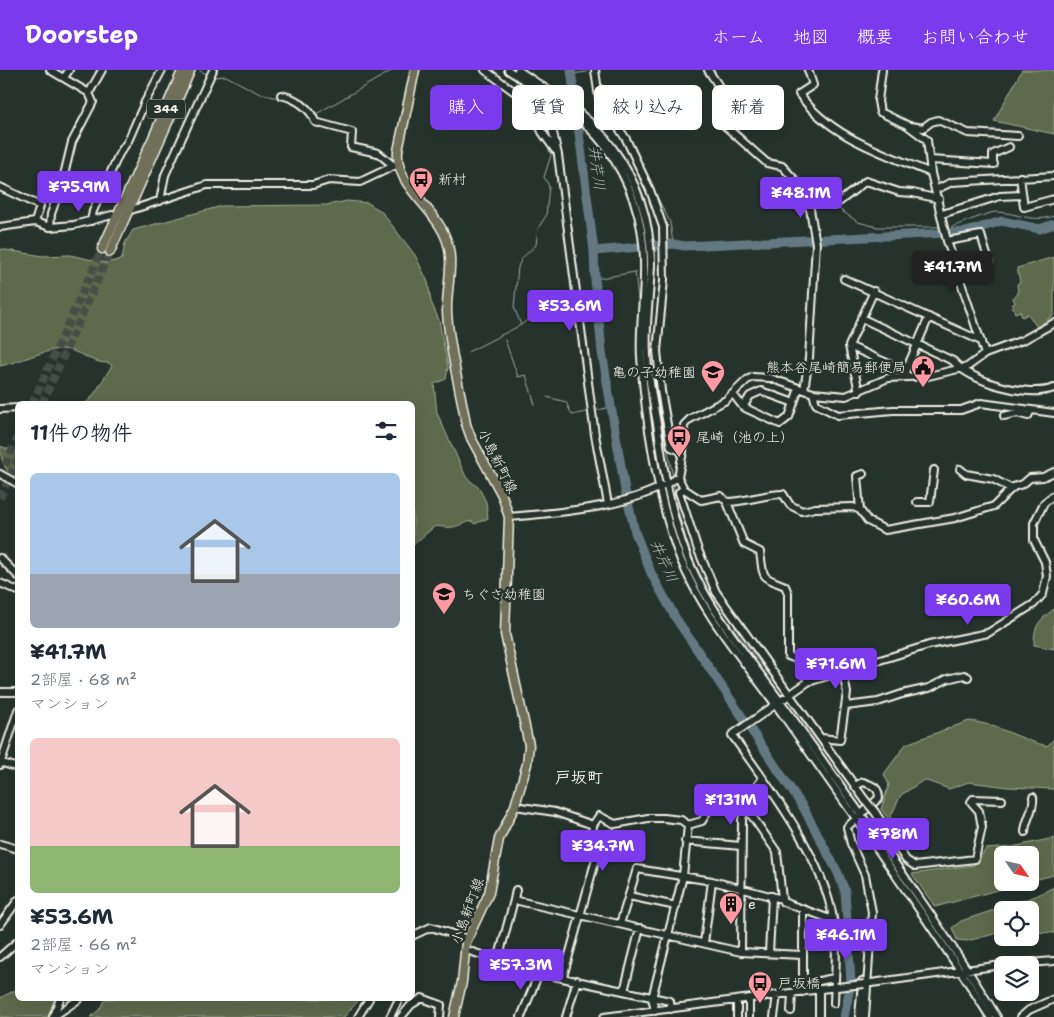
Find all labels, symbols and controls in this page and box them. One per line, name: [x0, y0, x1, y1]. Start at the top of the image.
text: Doorstep: [25, 19, 138, 51]
text: ホーム: [712, 25, 765, 49]
text: 地図: [793, 25, 829, 49]
text: 概要: [857, 25, 893, 49]
text: お問い合わせ: [921, 25, 1029, 49]
chip: 購入: [430, 85, 502, 130]
chip: 賃貸: [512, 85, 584, 130]
chip: 絞り込み: [594, 85, 702, 130]
chip: 新着: [712, 85, 784, 130]
road number: 344: [147, 100, 185, 118]
water label: 井芹川: [584, 144, 610, 192]
bus stop icon: 新村: [408, 166, 434, 200]
pin: ¥75.9M: [38, 170, 120, 213]
place label: 新村: [438, 170, 466, 188]
text: ¥75.9M: [48, 176, 110, 197]
pin: ¥48.1M: [760, 176, 842, 219]
text: ¥48.1M: [771, 182, 831, 203]
pin: ¥41.7M: [912, 250, 994, 293]
text: ¥41.7M: [924, 256, 982, 277]
pin: ¥53.6M: [529, 290, 611, 332]
text: ¥53.6M: [538, 295, 602, 316]
public building icon: 熊本谷尾崎簡易郵便局: [910, 354, 936, 388]
place label: 熊本谷尾崎簡易郵便局: [766, 358, 906, 376]
school or university icon: 亀の子幼稚園: [700, 359, 726, 393]
place label: 亀の子幼稚園: [612, 363, 696, 381]
icon: filters: [372, 417, 400, 445]
text: 11件の物件: [30, 419, 133, 447]
bus stop icon: 尾崎（池の上）: [666, 424, 692, 458]
street label: 小島新町線: [474, 426, 522, 496]
place label: 尾崎（池の上）: [696, 428, 794, 446]
icon: home: [170, 506, 260, 596]
water label: 井芹川: [646, 536, 682, 586]
school or university icon: ちぐさ幼稚園: [431, 581, 457, 615]
pin: ¥60.6M: [927, 584, 1009, 626]
place label: ちぐさ幼稚園: [462, 585, 546, 603]
text: ¥60.6M: [936, 589, 1000, 610]
text: ¥41.7M: [30, 638, 107, 666]
pin: ¥71.6M: [795, 648, 877, 690]
text: ¥71.6M: [806, 653, 866, 674]
text: 2部屋 · 68 m²: [30, 669, 137, 690]
text: マンション: [30, 693, 109, 714]
district label: 戸坂町: [555, 767, 603, 788]
icon: home: [170, 771, 260, 861]
pin: ¥131M: [696, 784, 766, 826]
text: ¥131M: [705, 789, 757, 810]
pin: ¥78M: [863, 818, 923, 860]
text: ¥78M: [868, 823, 918, 844]
pin: ¥34.7M: [562, 830, 644, 872]
text: ¥34.7M: [572, 835, 634, 856]
north arrow: [994, 846, 1039, 891]
map controls: [994, 846, 1039, 1001]
street label: 小島新町線: [447, 875, 487, 947]
building icon: e: [718, 891, 744, 925]
place label: e: [748, 895, 756, 913]
button: locate: [994, 901, 1039, 946]
text: ¥53.6M: [30, 903, 113, 931]
pin: ¥46.1M: [805, 918, 887, 961]
text: ¥46.1M: [816, 924, 876, 945]
text: 2部屋 · 66 m²: [30, 934, 137, 955]
pin: ¥57.3M: [480, 948, 562, 991]
text: ¥57.3M: [490, 954, 552, 975]
button: layers: [994, 956, 1039, 1001]
text: マンション: [30, 958, 109, 979]
bus stop icon: 戸坂橋: [747, 970, 773, 1004]
place label: 戸坂橋: [778, 974, 820, 992]

